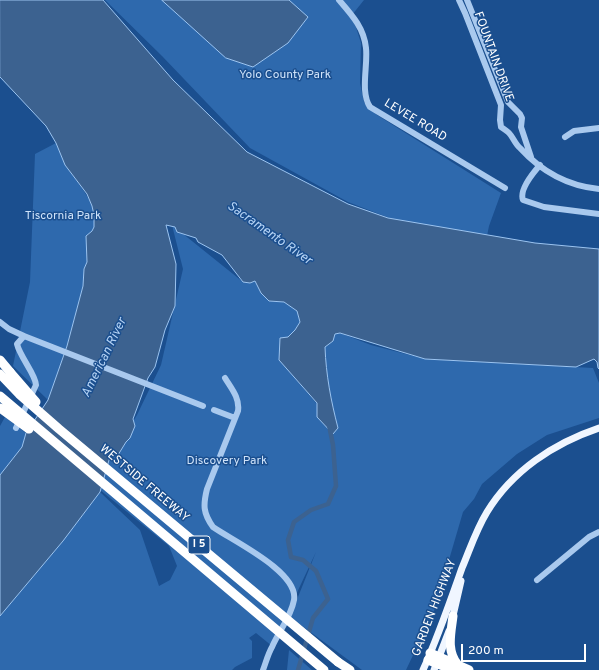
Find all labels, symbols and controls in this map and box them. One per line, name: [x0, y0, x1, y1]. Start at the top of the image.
street label: FOUNTAIN DRIVE: [470, 10, 516, 104]
park label: Yolo County Park: [239, 69, 331, 83]
street label: LEVEE ROAD: [381, 97, 449, 145]
water label: Sacramento River: [224, 199, 314, 269]
park label: Tiscornia Park: [25, 210, 101, 224]
water label: American River: [79, 316, 131, 400]
street label: WESTSIDE FREEWAY: [96, 442, 192, 526]
park label: Discovery Park: [187, 455, 267, 469]
road number: I 5: [188, 536, 210, 554]
street label: GARDEN HIGHWAY: [410, 557, 460, 659]
scale bar: [463, 636, 588, 662]
text: 200 m: [468, 643, 504, 659]

